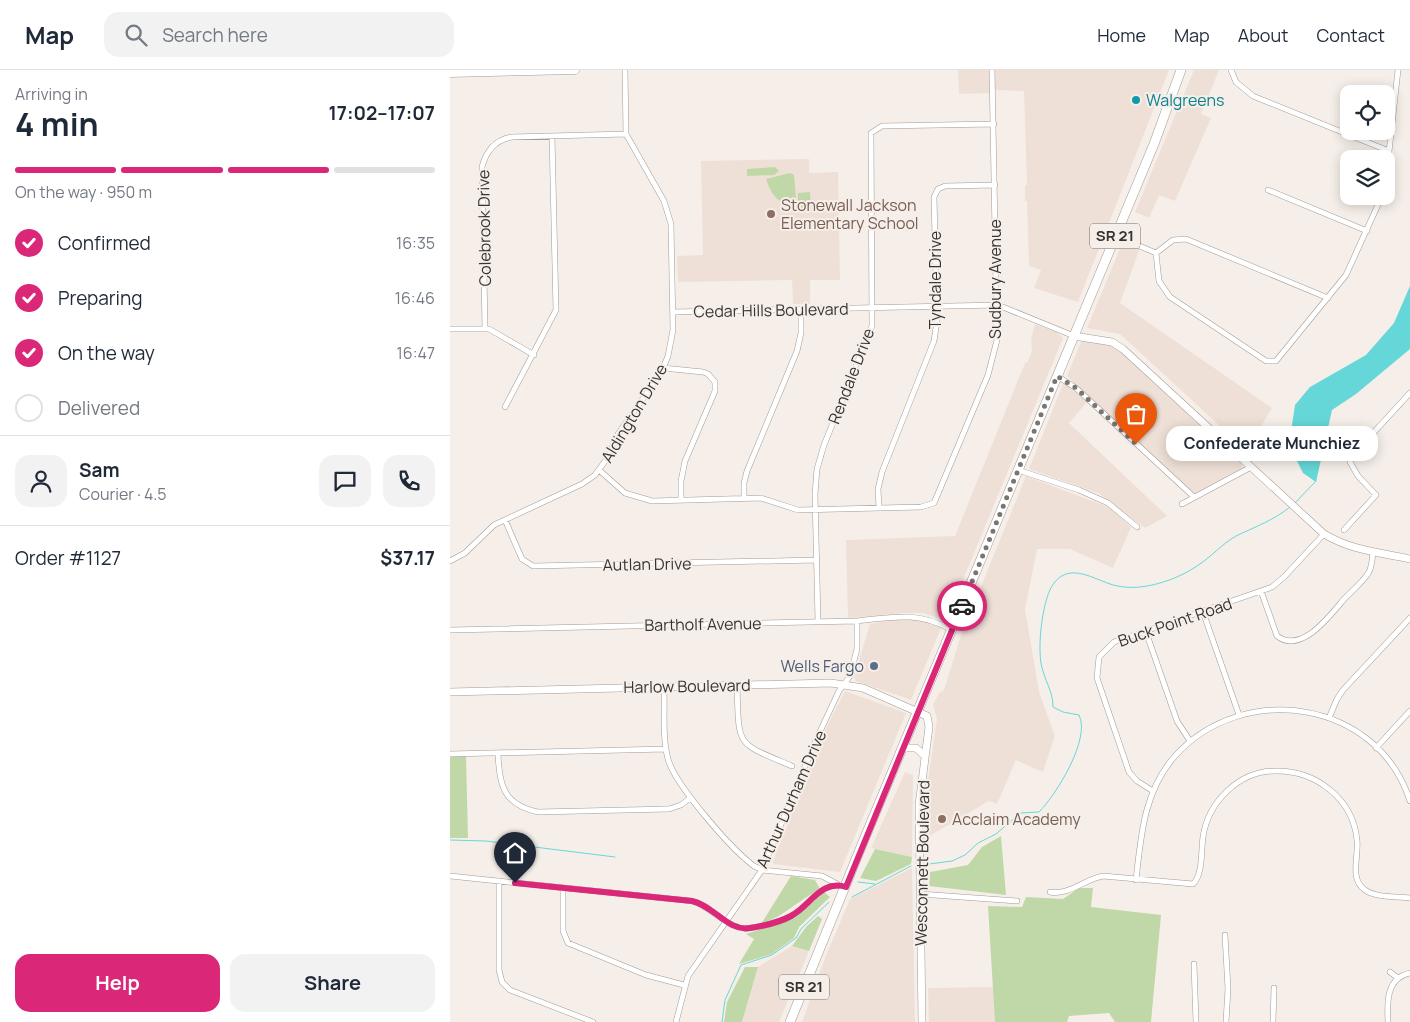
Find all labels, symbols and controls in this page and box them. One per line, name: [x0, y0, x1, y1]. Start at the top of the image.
search box: [104, 12, 454, 57]
text: Map: [25, 18, 74, 51]
icon: search: [122, 21, 150, 49]
text: Search here: [162, 22, 268, 48]
text: Home: [1097, 23, 1146, 47]
text: Map: [1174, 23, 1210, 47]
text: About: [1238, 23, 1288, 47]
text: Contact: [1316, 23, 1385, 47]
text: Arriving in: [15, 83, 88, 105]
map controls: [1340, 85, 1395, 205]
button: locate: [1340, 85, 1395, 140]
place label: Walgreens: [1146, 89, 1224, 111]
marker: Walgreens: [1130, 94, 1142, 106]
text: 17:02–17:07: [328, 100, 435, 126]
text: 4 min: [15, 102, 99, 146]
button: layers: [1340, 150, 1395, 205]
street label: Colebrook Drive: [472, 170, 496, 286]
text: On the way · 950 m: [15, 181, 152, 203]
place label: Stonewall Jackson Elementary School: [781, 194, 919, 234]
marker: Stonewall Jackson Elementary School: [765, 208, 777, 220]
street label: Sudbury Avenue: [984, 219, 1006, 339]
road number: SR 21: [1090, 224, 1140, 248]
icon: check: [15, 229, 43, 257]
text: Confirmed: [58, 230, 151, 256]
street label: Tyndale Drive: [924, 231, 946, 329]
text: 16:35: [396, 232, 435, 254]
icon: check: [15, 284, 43, 312]
text: Preparing: [58, 285, 143, 311]
text: 16:46: [395, 287, 435, 309]
street label: Cedar Hills Boulevard: [693, 298, 849, 322]
street label: Rendale Drive: [823, 325, 879, 427]
icon: check: [15, 339, 43, 367]
text: On the way: [58, 340, 155, 366]
text: 16:47: [397, 342, 435, 364]
street label: Aldington Drive: [596, 359, 672, 467]
pin: [1115, 393, 1157, 444]
text: Delivered: [58, 395, 140, 421]
icon: bag: [1122, 400, 1150, 428]
callout: Confederate Munchiez: [1166, 426, 1378, 462]
text: Confederate Munchiez: [1184, 432, 1360, 454]
button: person: [15, 455, 67, 507]
button: chat: [319, 455, 371, 507]
button: phone: [383, 455, 435, 507]
text: Sam: [79, 457, 120, 483]
text: Courier · 4.5: [79, 483, 166, 505]
text: Order #1127: [15, 545, 121, 571]
text: $37.17: [380, 545, 435, 571]
street label: Autlan Drive: [602, 552, 692, 576]
courier: [937, 581, 987, 631]
icon: car: [948, 592, 976, 620]
street label: Buck Point Road: [1115, 592, 1235, 652]
street label: Bartholf Avenue: [644, 612, 762, 636]
place label: Wells Fargo: [781, 655, 864, 677]
marker: Wells Fargo: [868, 660, 880, 672]
street label: Harlow Boulevard: [623, 674, 751, 698]
street label: Arthur Durham Drive: [751, 727, 831, 871]
street label: Wesconnett Boulevard: [910, 780, 934, 946]
place label: Acclaim Academy: [952, 808, 1081, 830]
marker: Acclaim Academy: [936, 813, 948, 825]
pin: [494, 832, 536, 883]
icon: home: [501, 839, 529, 867]
button: Help: [15, 954, 220, 1012]
button: Share: [230, 954, 435, 1012]
road number: SR 21: [779, 974, 829, 1000]

